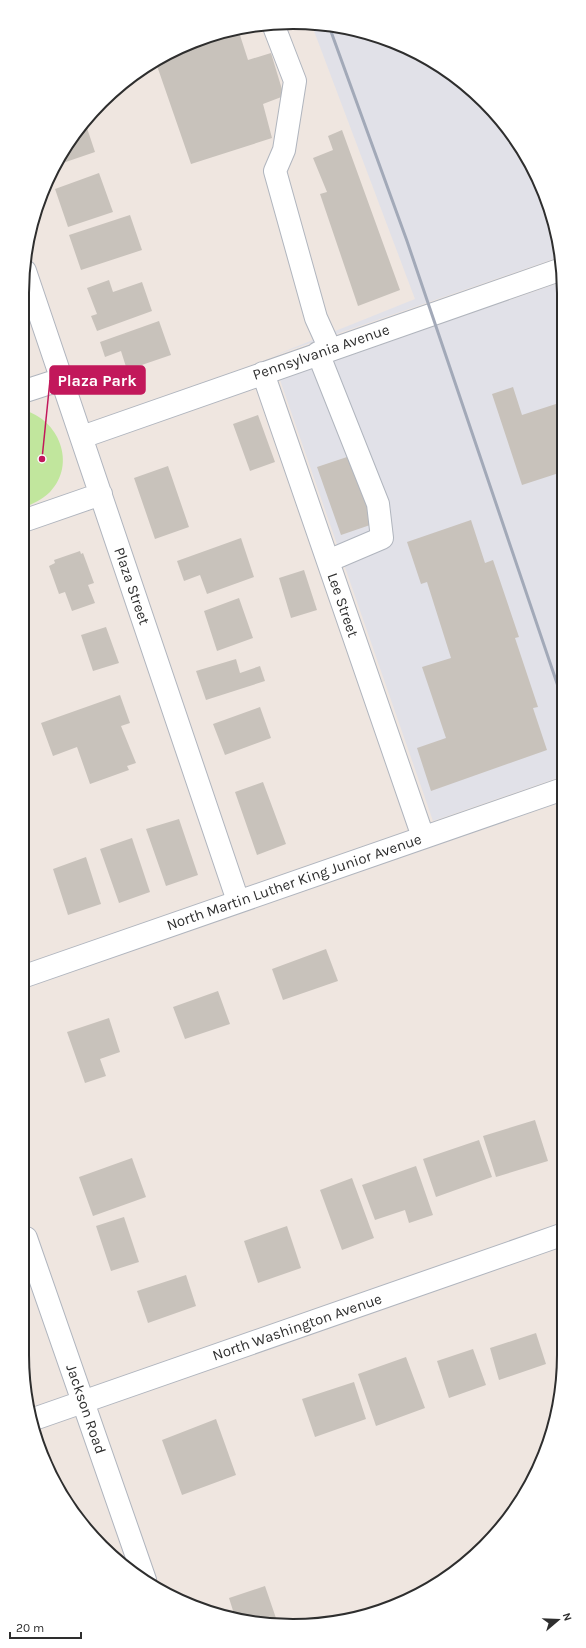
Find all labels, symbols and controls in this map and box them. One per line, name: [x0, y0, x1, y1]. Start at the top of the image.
street label: Pennsylvania Avenue: [250, 320, 392, 384]
callout: Plaza Park: [50, 366, 145, 394]
text: Plaza Park: [57, 371, 137, 390]
street label: Plaza Street: [110, 545, 154, 628]
street label: Lee Street: [324, 570, 363, 640]
street label: North Martin Luther King Junior Avenue: [164, 830, 424, 934]
street label: North Washington Avenue: [210, 1290, 384, 1364]
street label: Jackson Road: [62, 1362, 110, 1456]
north arrow: [538, 1600, 578, 1640]
text: N: [560, 1611, 574, 1623]
scale bar: [10, 1614, 81, 1640]
text: 20 m: [16, 1621, 44, 1635]

